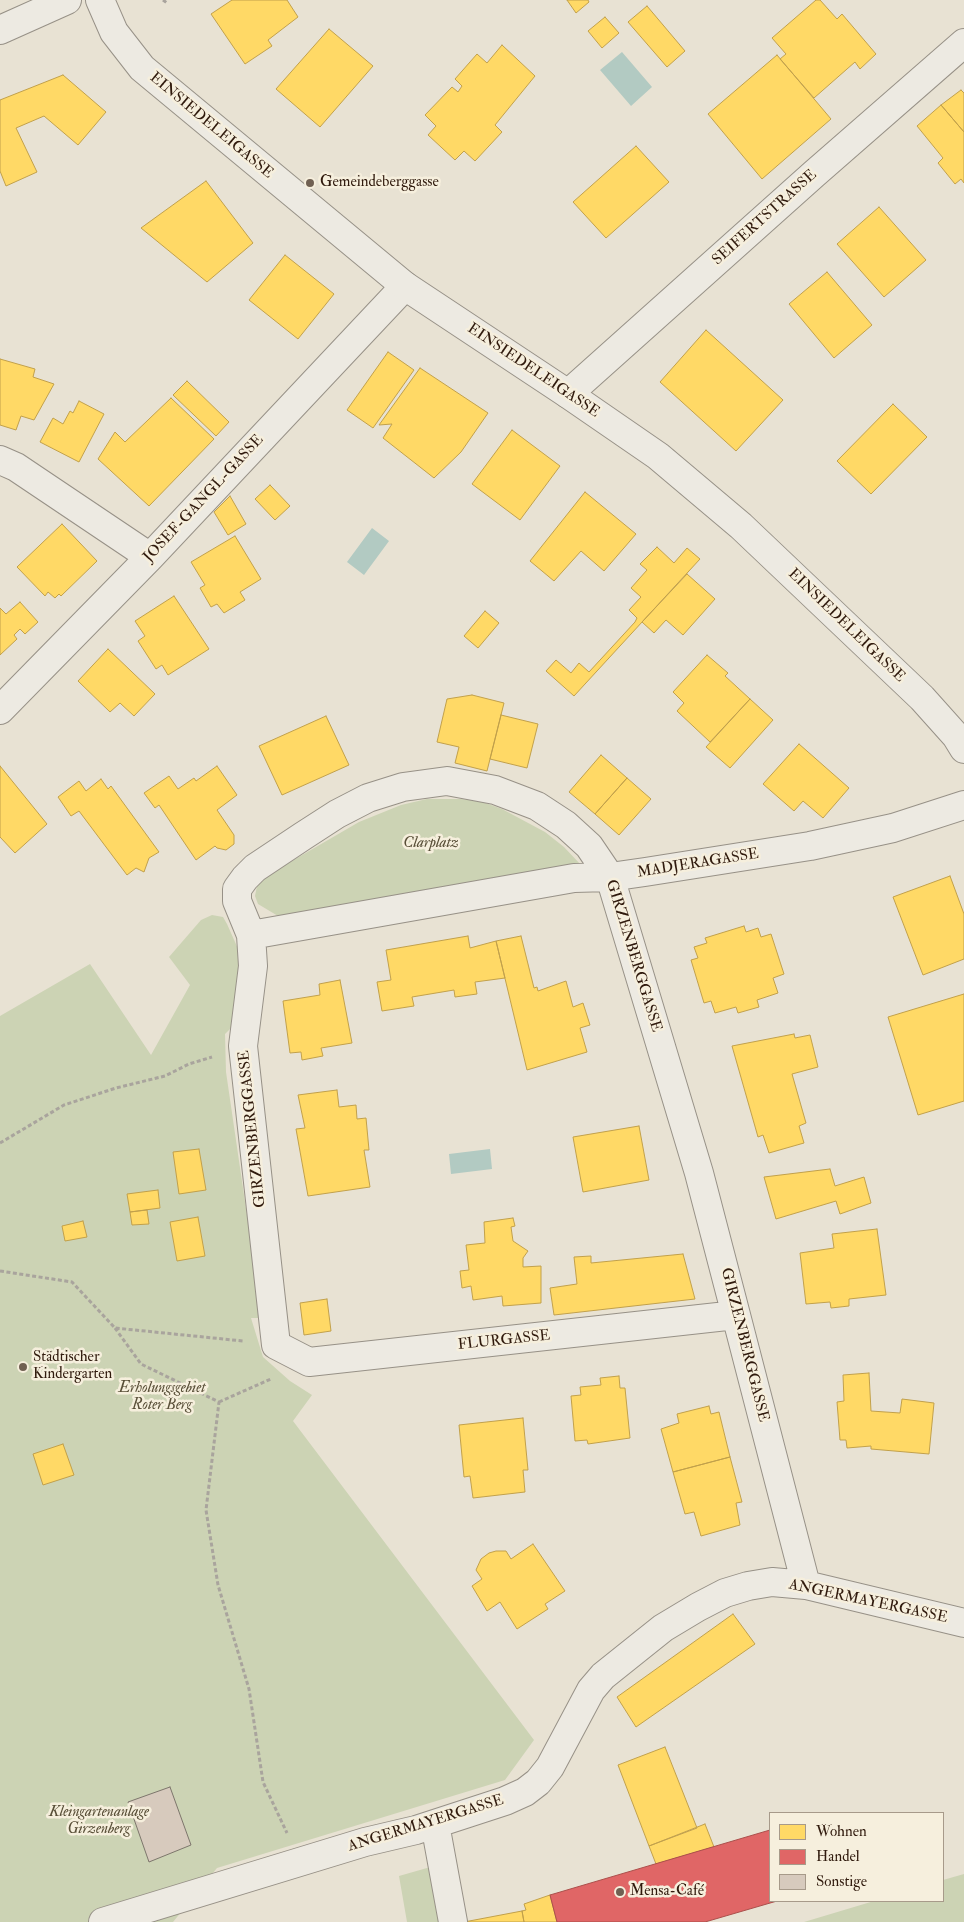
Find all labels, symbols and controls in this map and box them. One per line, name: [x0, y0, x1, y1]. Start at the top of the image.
street label: EINSIEDELEIGASSE: [146, 69, 276, 183]
street label: SEIFERTSTRASSE: [709, 166, 821, 270]
place label: Gemeindeberggasse: [320, 174, 439, 192]
marker: Gemeindeberggasse: [304, 177, 316, 189]
street label: EINSIEDELEIGASSE: [463, 320, 603, 422]
street label: JOSEF-GANGL-GASSE: [140, 431, 268, 567]
street label: EINSIEDELEIGASSE: [784, 565, 908, 687]
park label: Clarplatz: [403, 835, 459, 853]
street label: MADJERAGASSE: [636, 846, 760, 882]
street label: GIRZENBERGGASSE: [601, 878, 665, 1034]
street label: GIRZENBERGGASSE: [236, 1049, 270, 1209]
street label: GIRZENBERGGASSE: [716, 1266, 772, 1424]
street label: FLURGASSE: [457, 1327, 551, 1355]
place label: Städtischer Kindergarten: [33, 1349, 112, 1384]
marker: Städtischer Kindergarten: [17, 1361, 29, 1373]
park label: Erholungsgebiet Roter Berg: [119, 1380, 205, 1415]
street label: ANGERMAYERGASSE: [787, 1576, 949, 1628]
street label: ANGERMAYERGASSE: [346, 1792, 506, 1856]
park label: Kleingartenanlage Girzenberg: [49, 1804, 149, 1839]
legend: [769, 1812, 944, 1902]
text: Wohnen: [816, 1822, 867, 1841]
text: Handel: [816, 1847, 860, 1866]
text: Sonstige: [816, 1872, 867, 1891]
place label: Mensa-Café: [630, 1883, 704, 1901]
marker: Mensa-Café: [614, 1886, 626, 1898]

